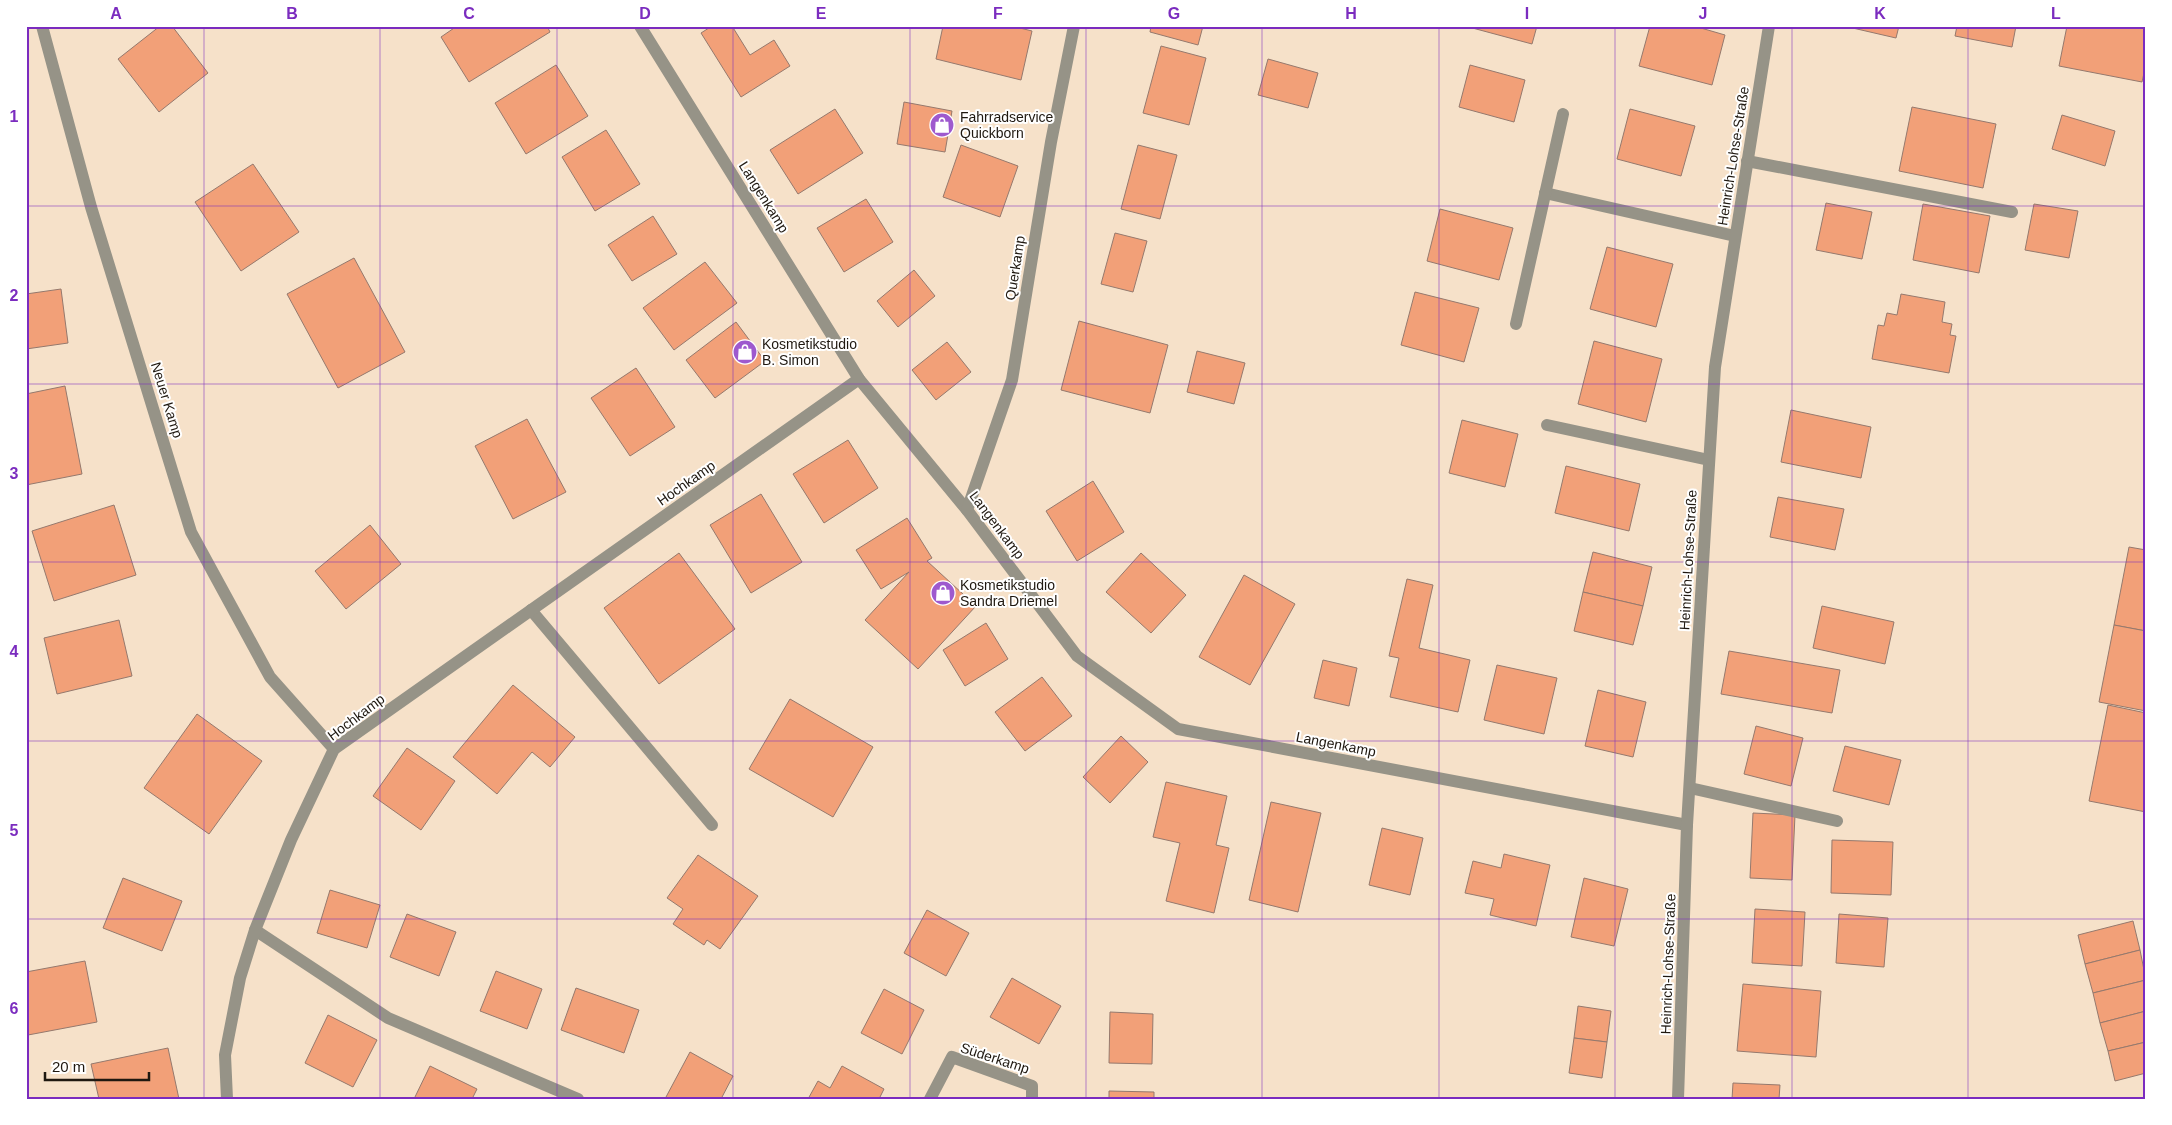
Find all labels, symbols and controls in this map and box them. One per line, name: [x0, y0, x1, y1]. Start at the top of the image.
text: A: [110, 5, 122, 22]
text: B: [286, 5, 298, 22]
text: C: [463, 5, 475, 22]
text: D: [639, 5, 651, 22]
text: E: [816, 5, 827, 22]
text: F: [993, 5, 1003, 22]
text: G: [1168, 5, 1180, 22]
text: H: [1345, 5, 1357, 22]
text: I: [1525, 5, 1529, 22]
text: J: [1699, 5, 1707, 22]
text: K: [1874, 5, 1886, 22]
text: L: [2051, 5, 2061, 22]
street label: Heinrich-Lohse-Straße: [1714, 85, 1752, 227]
text: 1: [10, 108, 19, 125]
place label: Fahrradservice Quickborn: [960, 109, 1054, 141]
shop icon: Fahrradservice Quickborn: [929, 112, 955, 138]
street label: Langenkamp: [736, 158, 792, 236]
street label: Querkamp: [1002, 234, 1028, 302]
text: 2: [10, 287, 19, 304]
place label: Kosmetikstudio B. Simon: [762, 336, 857, 368]
shop icon: Kosmetikstudio B. Simon: [732, 339, 758, 365]
street label: Neuer Kamp: [148, 360, 186, 440]
street label: Hochkamp: [654, 457, 718, 509]
text: 3: [10, 465, 19, 482]
street label: Langenkamp: [966, 488, 1028, 562]
street label: Heinrich-Lohse-Straße: [1676, 489, 1700, 631]
place label: Kosmetikstudio Sandra Driemel: [960, 577, 1057, 609]
shop icon: Kosmetikstudio Sandra Driemel: [930, 580, 956, 606]
text: 4: [10, 643, 19, 660]
street label: Hochkamp: [324, 690, 388, 744]
street label: Langenkamp: [1295, 728, 1377, 760]
text: 5: [10, 822, 19, 839]
street label: Heinrich-Lohse-Straße: [1658, 893, 1678, 1035]
text: 6: [10, 1000, 19, 1017]
street label: Süderkamp: [958, 1039, 1032, 1077]
scale bar: [45, 1050, 149, 1082]
text: 20 m: [52, 1058, 85, 1075]

